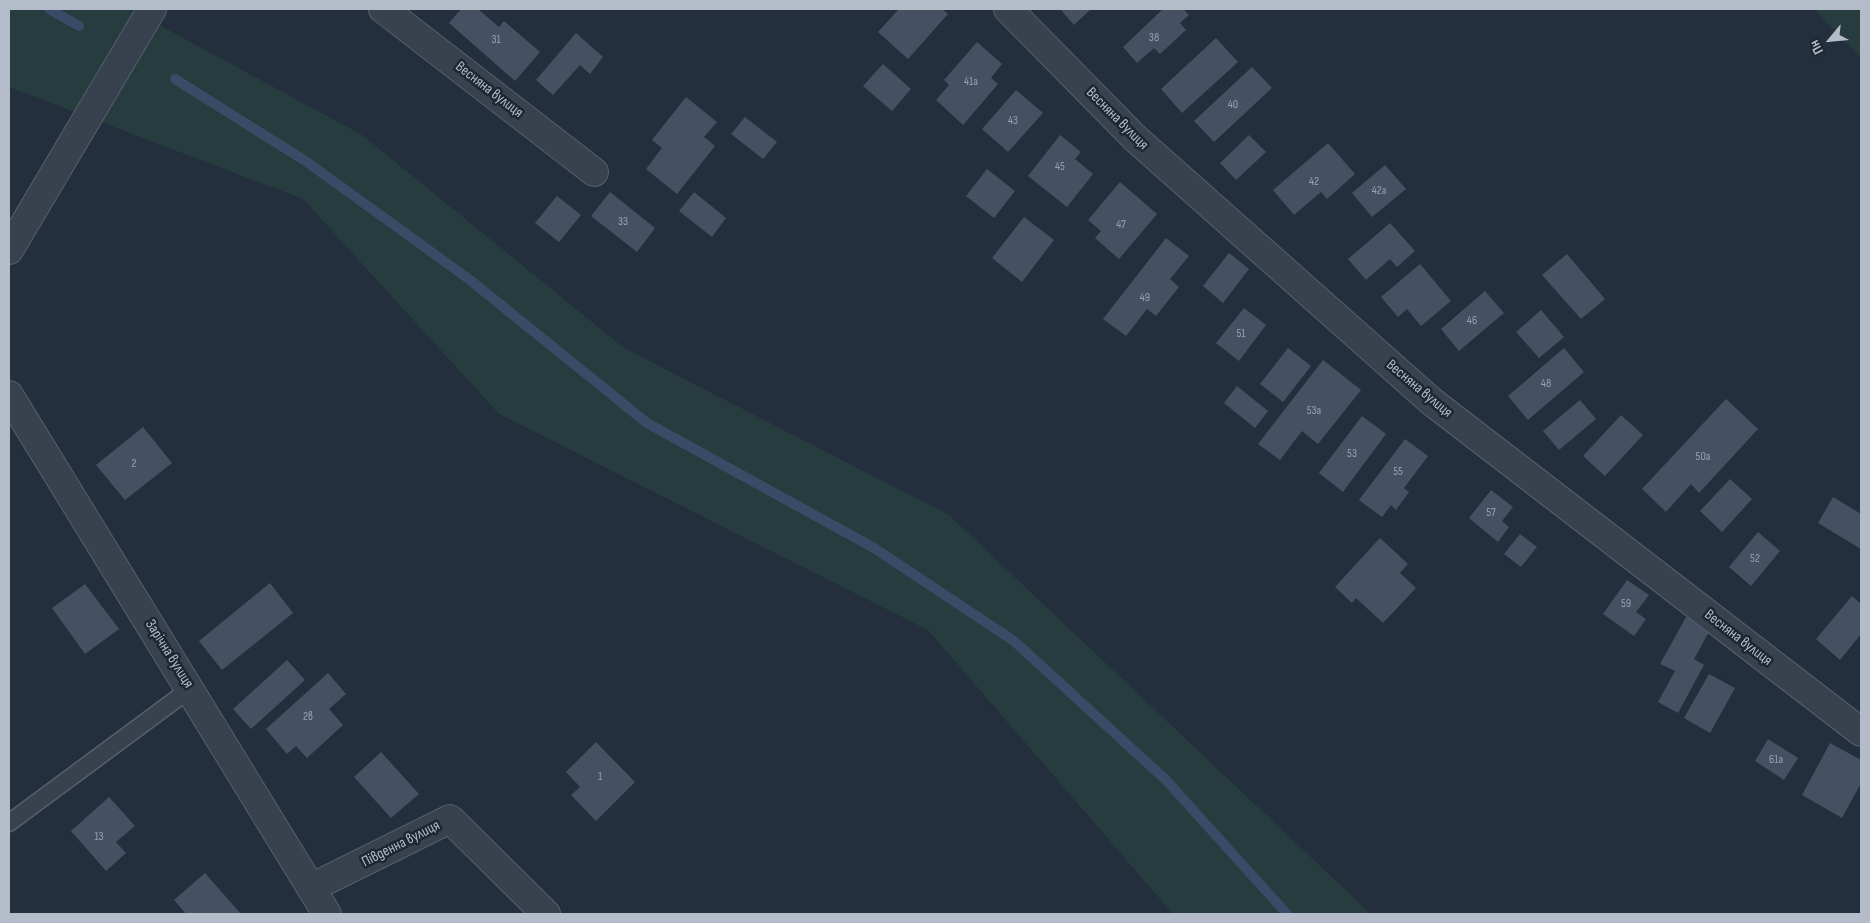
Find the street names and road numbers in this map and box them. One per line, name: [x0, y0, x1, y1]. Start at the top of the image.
street label: Весняна вулиця: [452, 58, 526, 122]
street label: Весняна вулиця: [1082, 84, 1152, 154]
street label: Весняна вулиця: [1382, 356, 1456, 422]
street label: Весняна вулиця: [1701, 606, 1775, 670]
street label: Зарічна вулиця: [141, 616, 197, 692]
street label: Південна вулиця: [359, 817, 443, 871]

